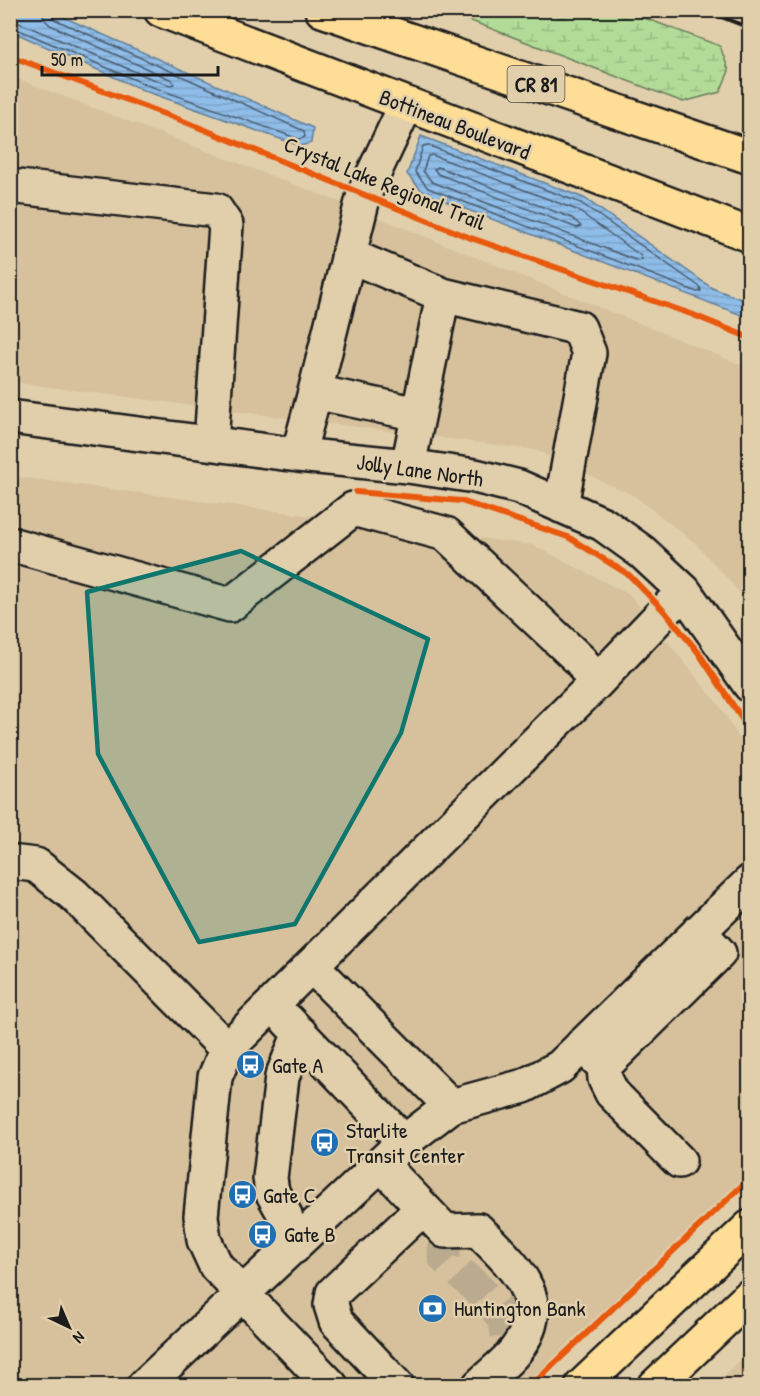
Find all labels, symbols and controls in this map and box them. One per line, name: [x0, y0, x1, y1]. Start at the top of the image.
scale bar: [42, 39, 218, 77]
text: 50 m: [51, 47, 83, 72]
road number: CR 81: [508, 66, 564, 102]
street label: Bottineau Boulevard: [375, 81, 535, 167]
street label: Crystal Lake Regional Trail: [280, 129, 490, 237]
street label: Jolly Lane North: [355, 446, 485, 494]
bus stop icon: Gate A: [235, 1049, 267, 1081]
place label: Gate A: [272, 1050, 324, 1080]
place label: Starlite Transit Center: [346, 1115, 465, 1170]
bus stop icon: Starlite Transit Center: [309, 1127, 341, 1159]
bus stop icon: Gate C: [226, 1179, 258, 1211]
place label: Gate C: [263, 1180, 316, 1210]
bus stop icon: Gate B: [247, 1218, 279, 1250]
place label: Gate B: [284, 1219, 336, 1249]
bank icon: Huntington Bank: [417, 1292, 449, 1324]
place label: Huntington Bank: [454, 1293, 586, 1323]
north arrow: [39, 1297, 99, 1357]
text: N: [68, 1327, 90, 1349]

